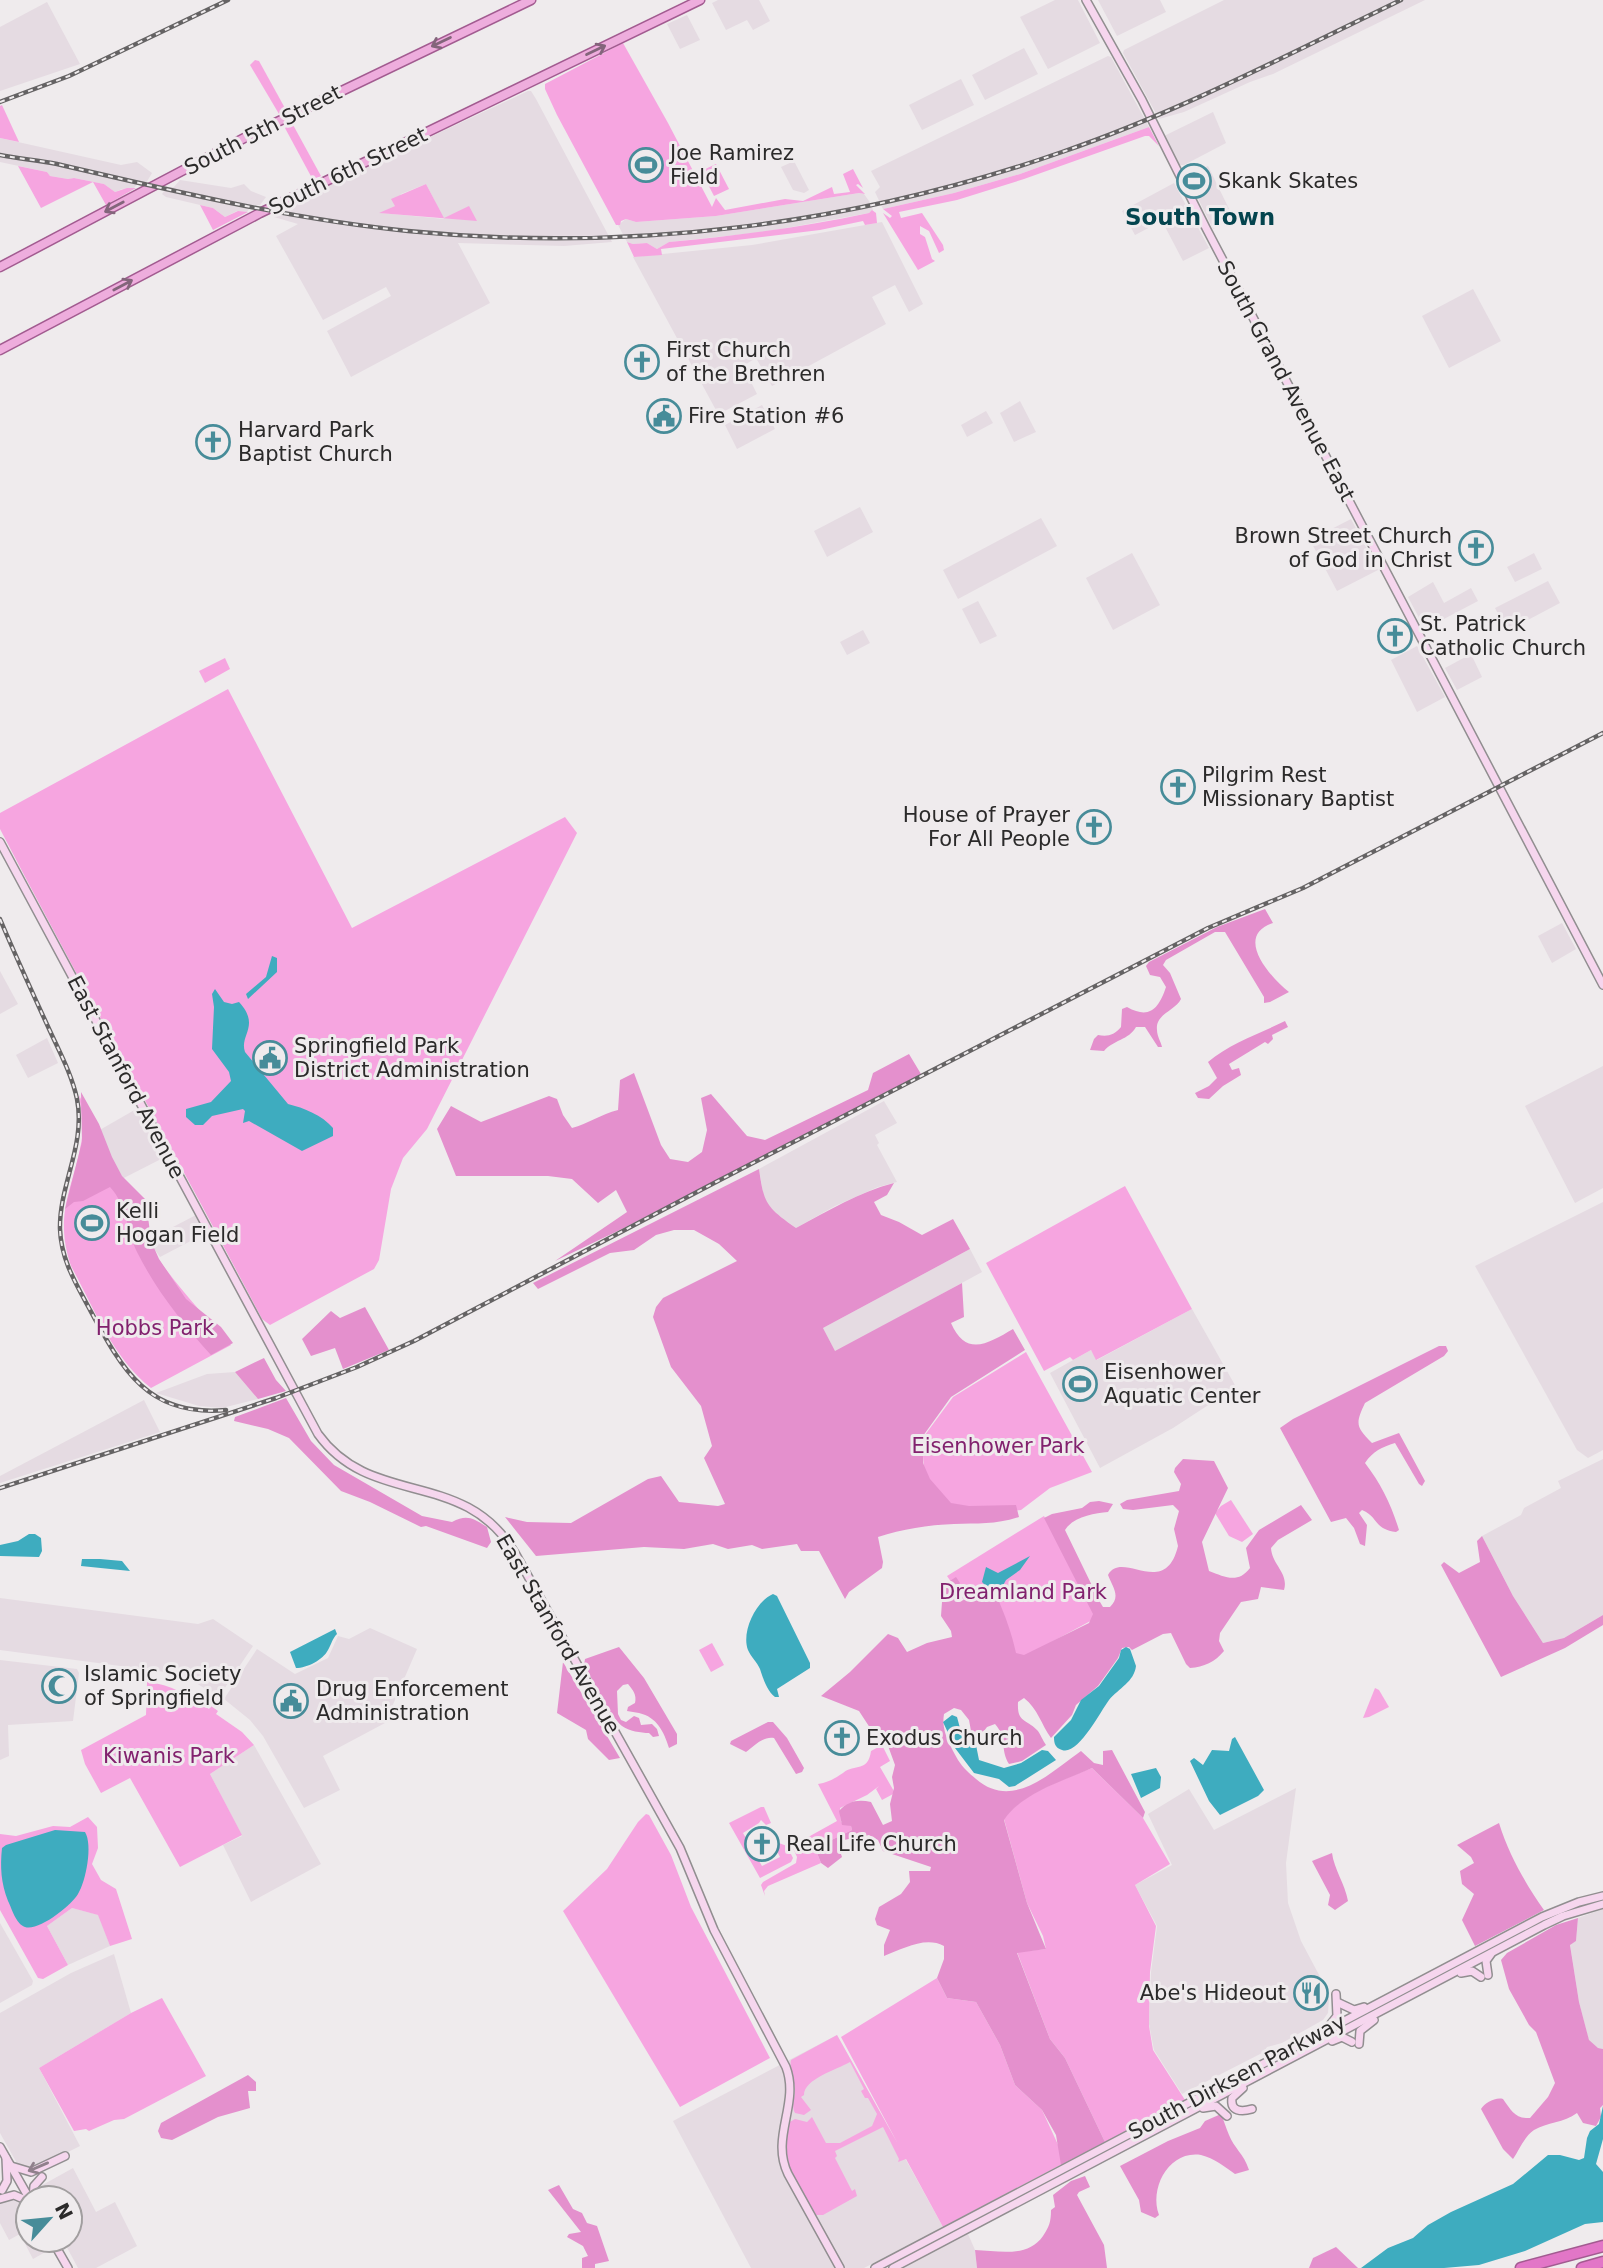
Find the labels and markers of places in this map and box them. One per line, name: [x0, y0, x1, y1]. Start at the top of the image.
place label: Joe Ramirez Field: [668, 141, 794, 189]
sports icon: Joe Ramirez Field: [627, 146, 665, 184]
sports icon: Skank Skates: [1175, 162, 1213, 200]
place label: Skank Skates: [1218, 169, 1358, 193]
place label: First Church of the Brethren: [666, 338, 826, 386]
church icon: First Church of the Brethren: [623, 343, 661, 381]
public building icon: Fire Station #6: [645, 397, 683, 435]
place label: Fire Station #6: [688, 404, 844, 428]
place label: Harvard Park Baptist Church: [238, 418, 393, 466]
church icon: Harvard Park Baptist Church: [194, 423, 232, 461]
place label: Brown Street Church of God in Christ: [1235, 524, 1452, 572]
church icon: Brown Street Church of God in Christ: [1457, 529, 1495, 567]
place label: St. Patrick Catholic Church: [1420, 612, 1586, 660]
church icon: St. Patrick Catholic Church: [1376, 617, 1414, 655]
place label: Pilgrim Rest Missionary Baptist: [1202, 763, 1394, 811]
church icon: Pilgrim Rest Missionary Baptist: [1159, 768, 1197, 806]
place label: House of Prayer For All People: [903, 803, 1070, 851]
church icon: House of Prayer For All People: [1075, 808, 1113, 846]
place label: Springfield Park District Administration: [294, 1034, 530, 1082]
public building icon: Springfield Park District Administration: [251, 1039, 289, 1077]
place label: Kelli Hogan Field: [116, 1199, 239, 1247]
sports icon: Kelli Hogan Field: [73, 1204, 111, 1242]
place label: Eisenhower Aquatic Center: [1104, 1360, 1261, 1408]
sports icon: Eisenhower Aquatic Center: [1061, 1365, 1099, 1403]
place label: Islamic Society of Springfield: [84, 1662, 242, 1710]
mosque icon: Islamic Society of Springfield: [40, 1667, 78, 1705]
place label: Drug Enforcement Administration: [316, 1677, 509, 1725]
public building icon: Drug Enforcement Administration: [272, 1682, 310, 1720]
church icon: Exodus Church: [823, 1719, 861, 1757]
place label: Exodus Church: [866, 1726, 1022, 1750]
church icon: Real Life Church: [743, 1825, 781, 1863]
place label: Real Life Church: [786, 1832, 957, 1856]
restaurant icon: Abe's Hideout: [1292, 1974, 1330, 2012]
place label: Abe's Hideout: [1140, 1981, 1286, 2005]

